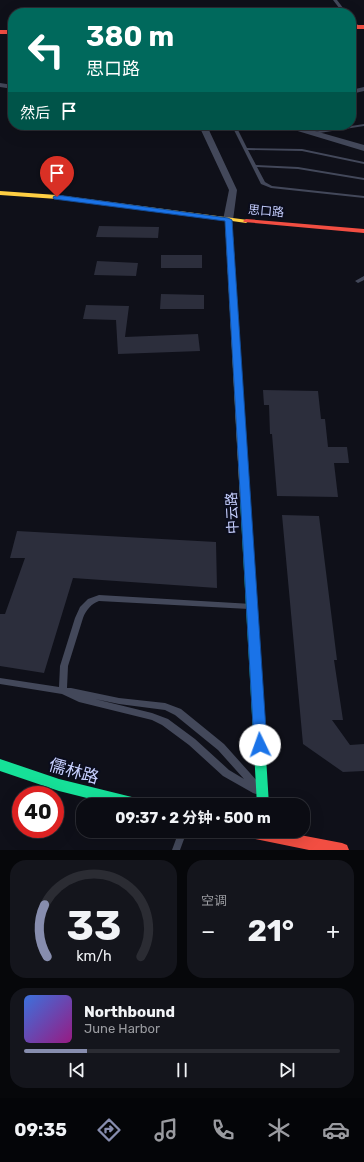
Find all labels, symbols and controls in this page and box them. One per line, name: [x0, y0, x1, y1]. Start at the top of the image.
text: 380 m: [86, 20, 174, 53]
icon: left: [20, 24, 72, 76]
text: 思口路: [86, 58, 140, 80]
icon: arrive: [58, 100, 80, 122]
text: 然后: [20, 104, 50, 122]
pin: [40, 156, 74, 197]
icon: arrive: [46, 162, 68, 184]
street label: 思口路: [247, 202, 285, 220]
street label: 中云路: [223, 492, 242, 534]
position arrow: [239, 724, 281, 766]
street label: 儒林路: [47, 754, 101, 788]
speed limit sign: 40: [12, 786, 64, 838]
text: 09:37 · 2 分钟 · 500 m: [115, 809, 271, 827]
text: 空调: [201, 893, 227, 908]
text: 33: [66, 901, 121, 950]
text: 21°: [247, 913, 294, 949]
text: −: [201, 918, 215, 945]
text: +: [326, 918, 340, 945]
text: km/h: [76, 948, 111, 965]
text: Northbound: [84, 1003, 175, 1021]
text: June Harbor: [84, 1021, 160, 1036]
icon: previous: [66, 1059, 88, 1081]
icon: pause: [171, 1059, 193, 1081]
icon: next: [276, 1059, 298, 1081]
icon: directions: [95, 1116, 123, 1144]
icon: music: [152, 1116, 180, 1144]
icon: phone: [209, 1116, 237, 1144]
icon: climate: [265, 1116, 293, 1144]
icon: car: [322, 1116, 350, 1144]
text: 09:35: [14, 1119, 67, 1141]

